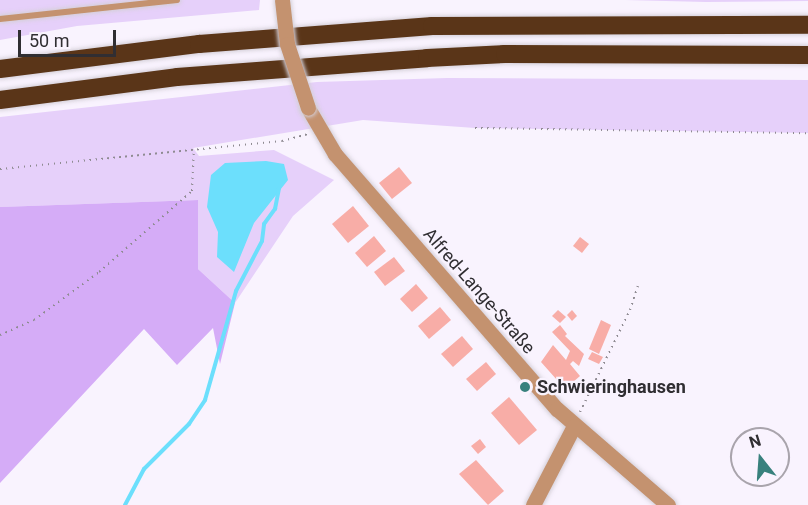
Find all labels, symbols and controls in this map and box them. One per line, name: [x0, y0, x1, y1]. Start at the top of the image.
scale bar: [21, 18, 118, 56]
text: 50 m: [29, 30, 69, 51]
street label: Alfred-Lange-Straße: [419, 224, 539, 358]
place label: Schwieringhausen: [537, 376, 686, 398]
marker: Schwieringhausen: [518, 380, 532, 394]
north arrow: [730, 427, 790, 487]
text: N: [747, 430, 763, 452]

